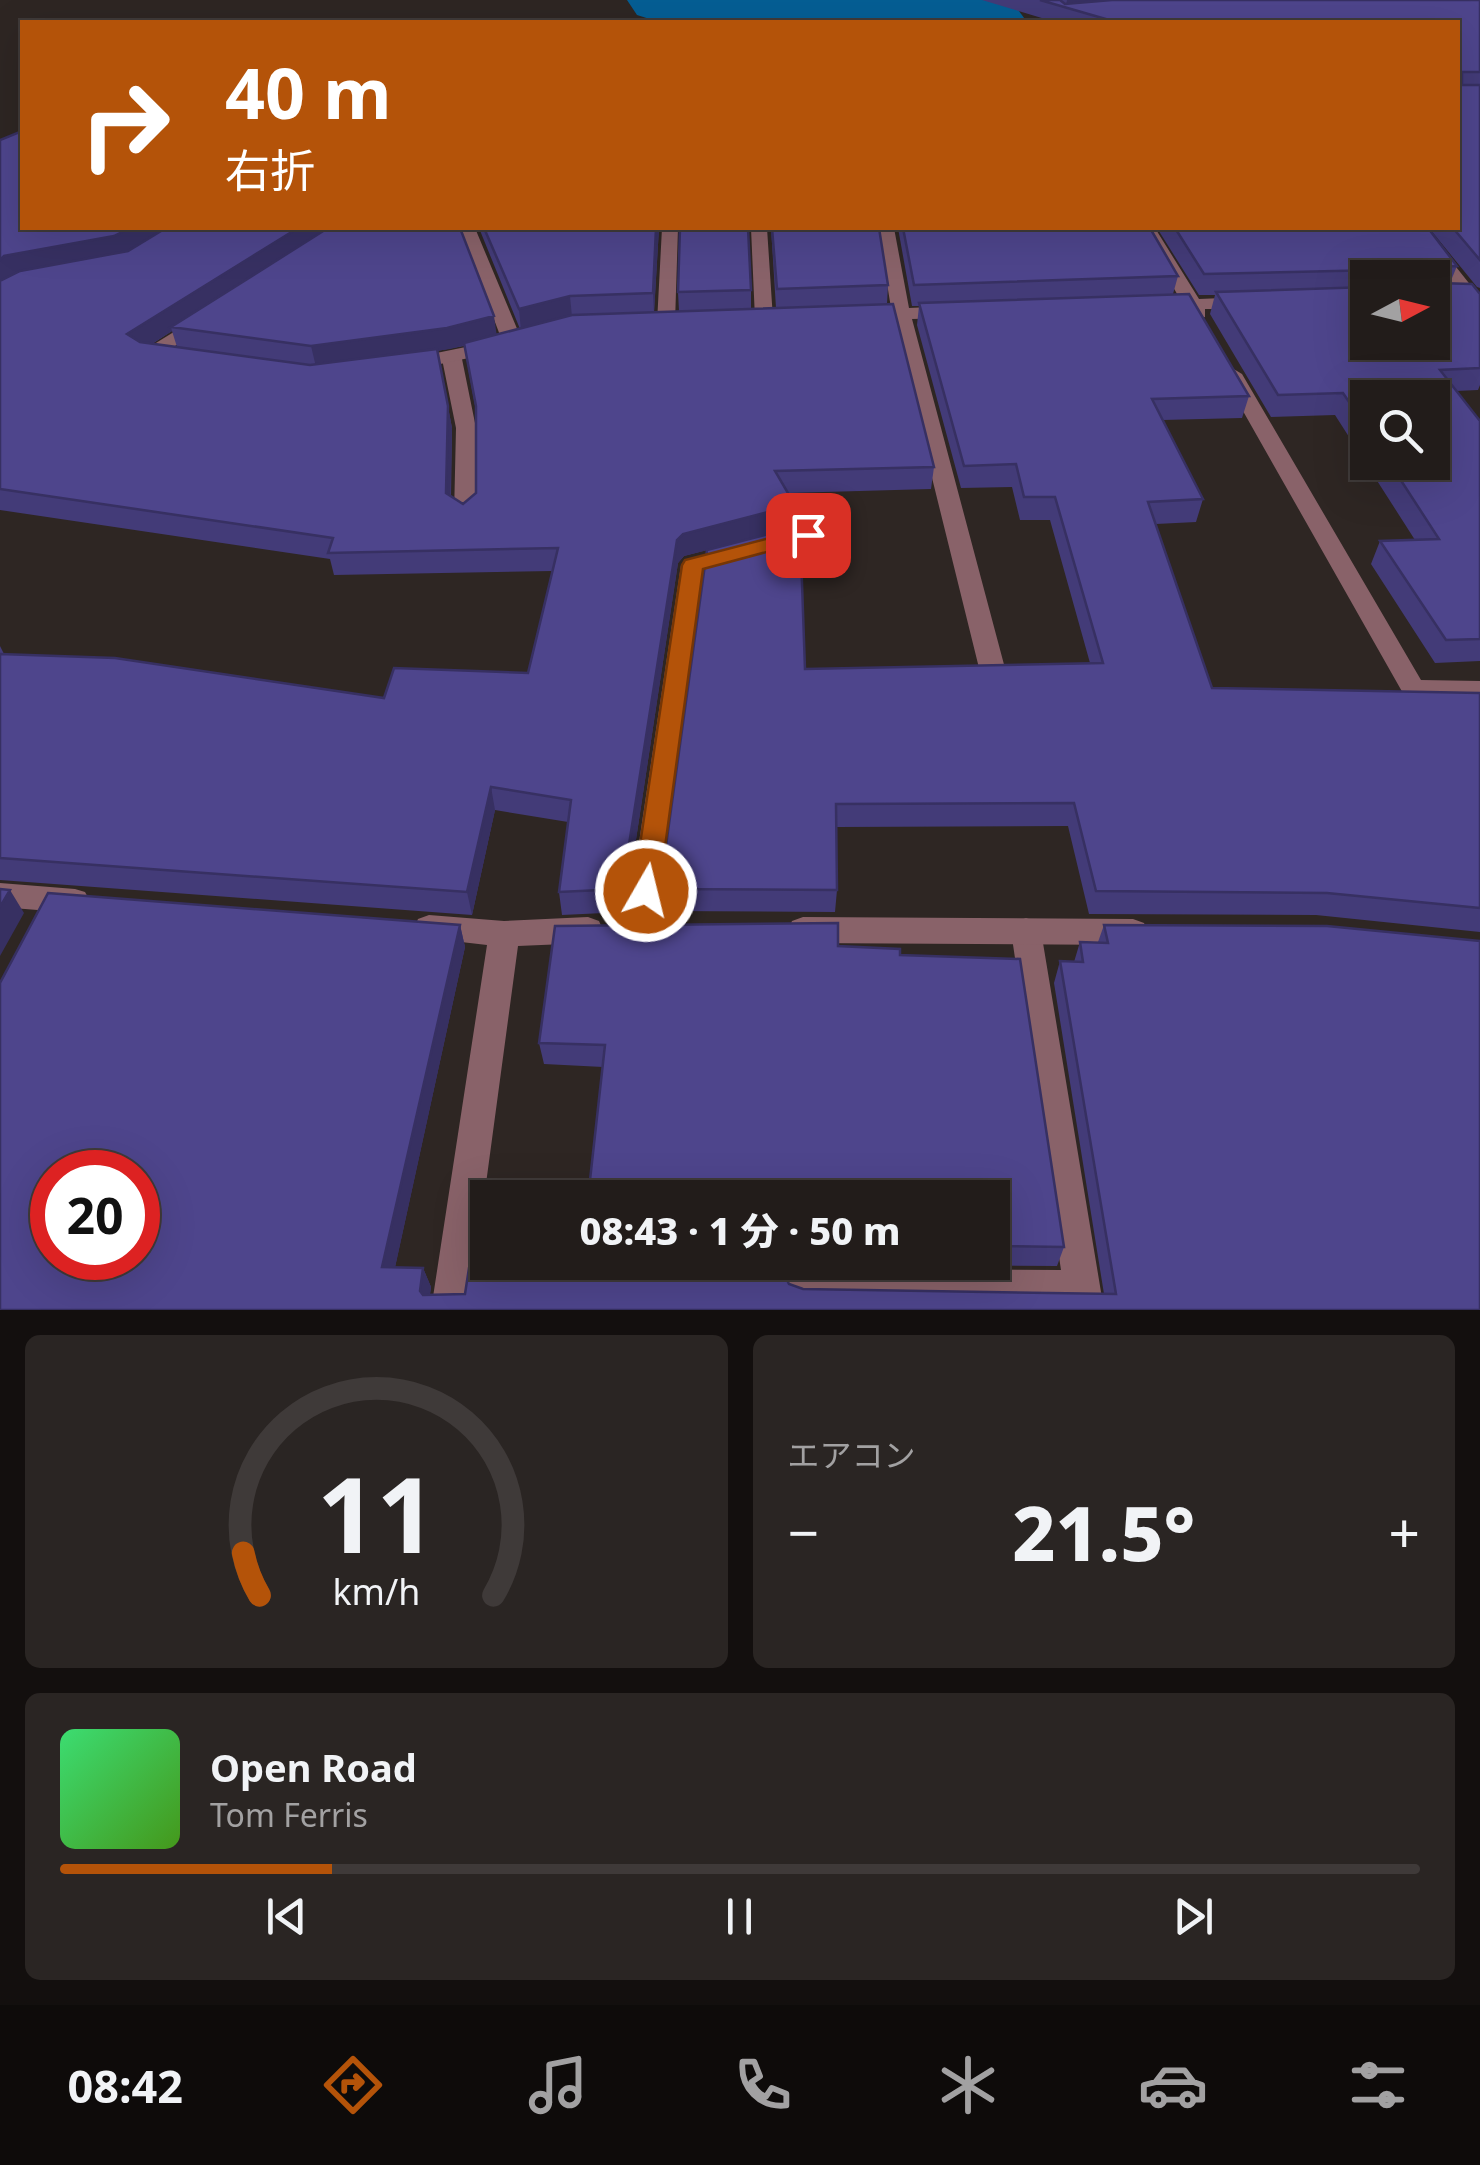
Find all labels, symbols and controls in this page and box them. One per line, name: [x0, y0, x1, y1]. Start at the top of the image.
text: 40 m: [225, 44, 392, 140]
icon: right: [60, 60, 190, 190]
text: 右折: [225, 139, 315, 200]
north arrow: [1350, 260, 1450, 360]
map controls: [1350, 260, 1450, 480]
button: search: [1350, 380, 1450, 480]
pin: [766, 493, 851, 578]
icon: arrive: [781, 508, 836, 563]
position arrow: [594, 839, 698, 943]
speed limit sign: 20: [30, 1150, 160, 1280]
text: 08:43 · 1 分 · 50 m: [580, 1204, 901, 1256]
text: エアコン: [788, 1433, 916, 1476]
text: 11: [317, 1442, 436, 1583]
text: 21.5°: [1012, 1481, 1195, 1583]
text: −: [788, 1494, 819, 1569]
text: +: [1389, 1494, 1420, 1569]
text: km/h: [332, 1567, 420, 1615]
text: Open Road: [210, 1741, 417, 1793]
text: Tom Ferris: [210, 1793, 368, 1836]
icon: previous: [259, 1889, 314, 1944]
icon: pause: [712, 1889, 767, 1944]
icon: next: [1166, 1889, 1221, 1944]
icon: directions: [318, 2050, 388, 2120]
icon: music: [523, 2050, 593, 2120]
icon: phone: [728, 2050, 798, 2120]
icon: climate: [933, 2050, 1003, 2120]
icon: car: [1138, 2050, 1208, 2120]
icon: filters: [1343, 2050, 1413, 2120]
text: 08:42: [67, 2055, 183, 2116]

